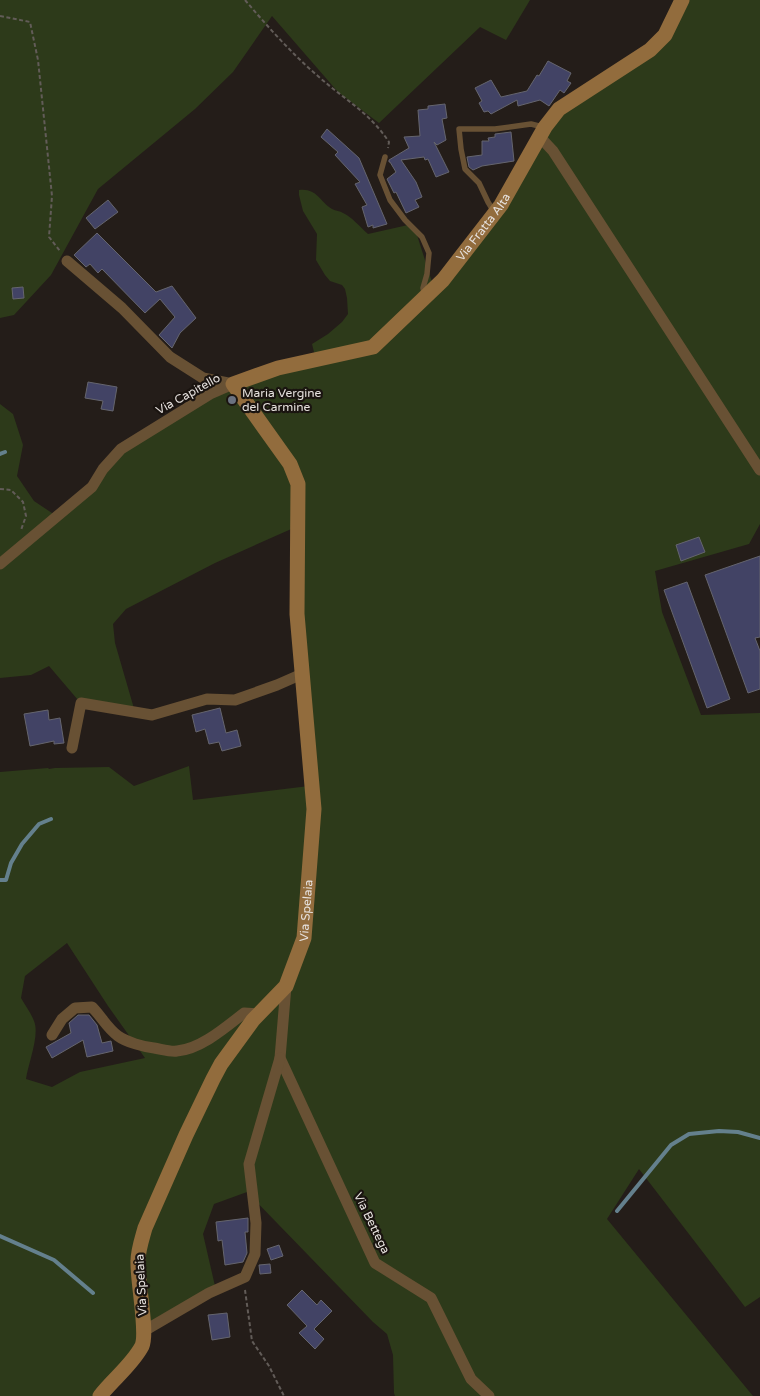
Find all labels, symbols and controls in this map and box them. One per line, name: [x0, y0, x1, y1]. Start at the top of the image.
street label: Via Fratta Alta: [453, 191, 513, 264]
street label: Via Capitello: [153, 371, 223, 417]
place label: Maria Vergine del Carmine: [242, 386, 322, 414]
marker: Maria Vergine del Carmine: [226, 394, 238, 406]
street label: Via Spelaia: [297, 879, 316, 942]
street label: Via Bettega: [351, 1190, 393, 1256]
street label: Via Spelaia: [132, 1254, 150, 1316]

